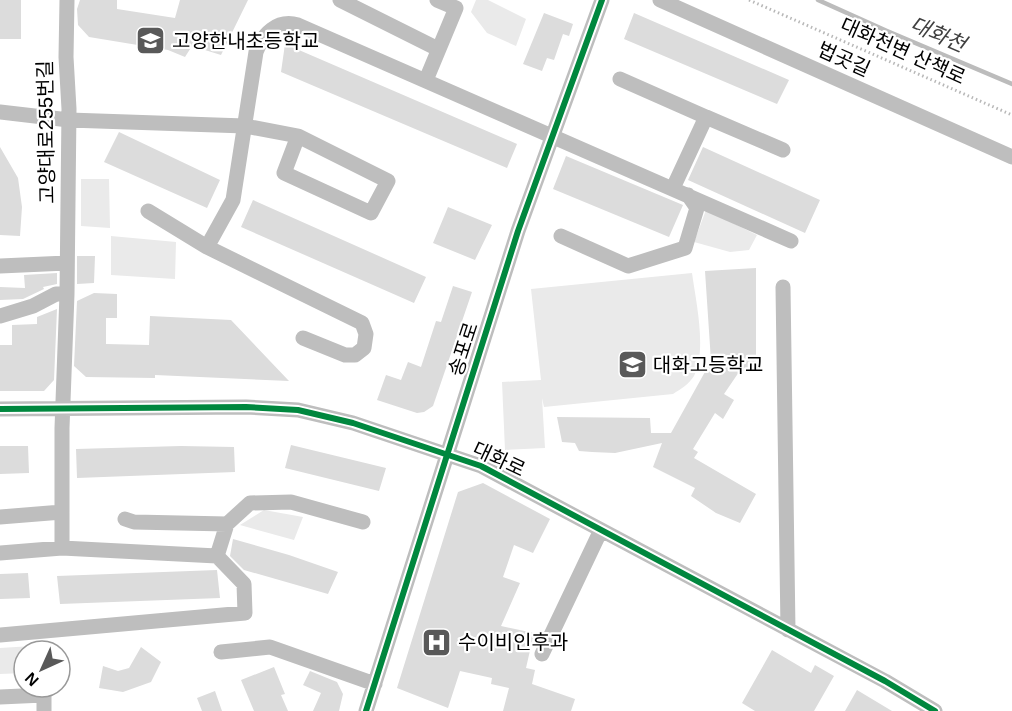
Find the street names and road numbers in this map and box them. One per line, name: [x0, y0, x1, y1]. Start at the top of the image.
street label: 대화천변 산책로: [837, 14, 969, 88]
street label: 법곳길: [814, 38, 874, 80]
street label: 고양대로255번길: [34, 60, 58, 204]
street label: 송포로: [444, 319, 482, 379]
street label: 대화로: [469, 437, 529, 481]

